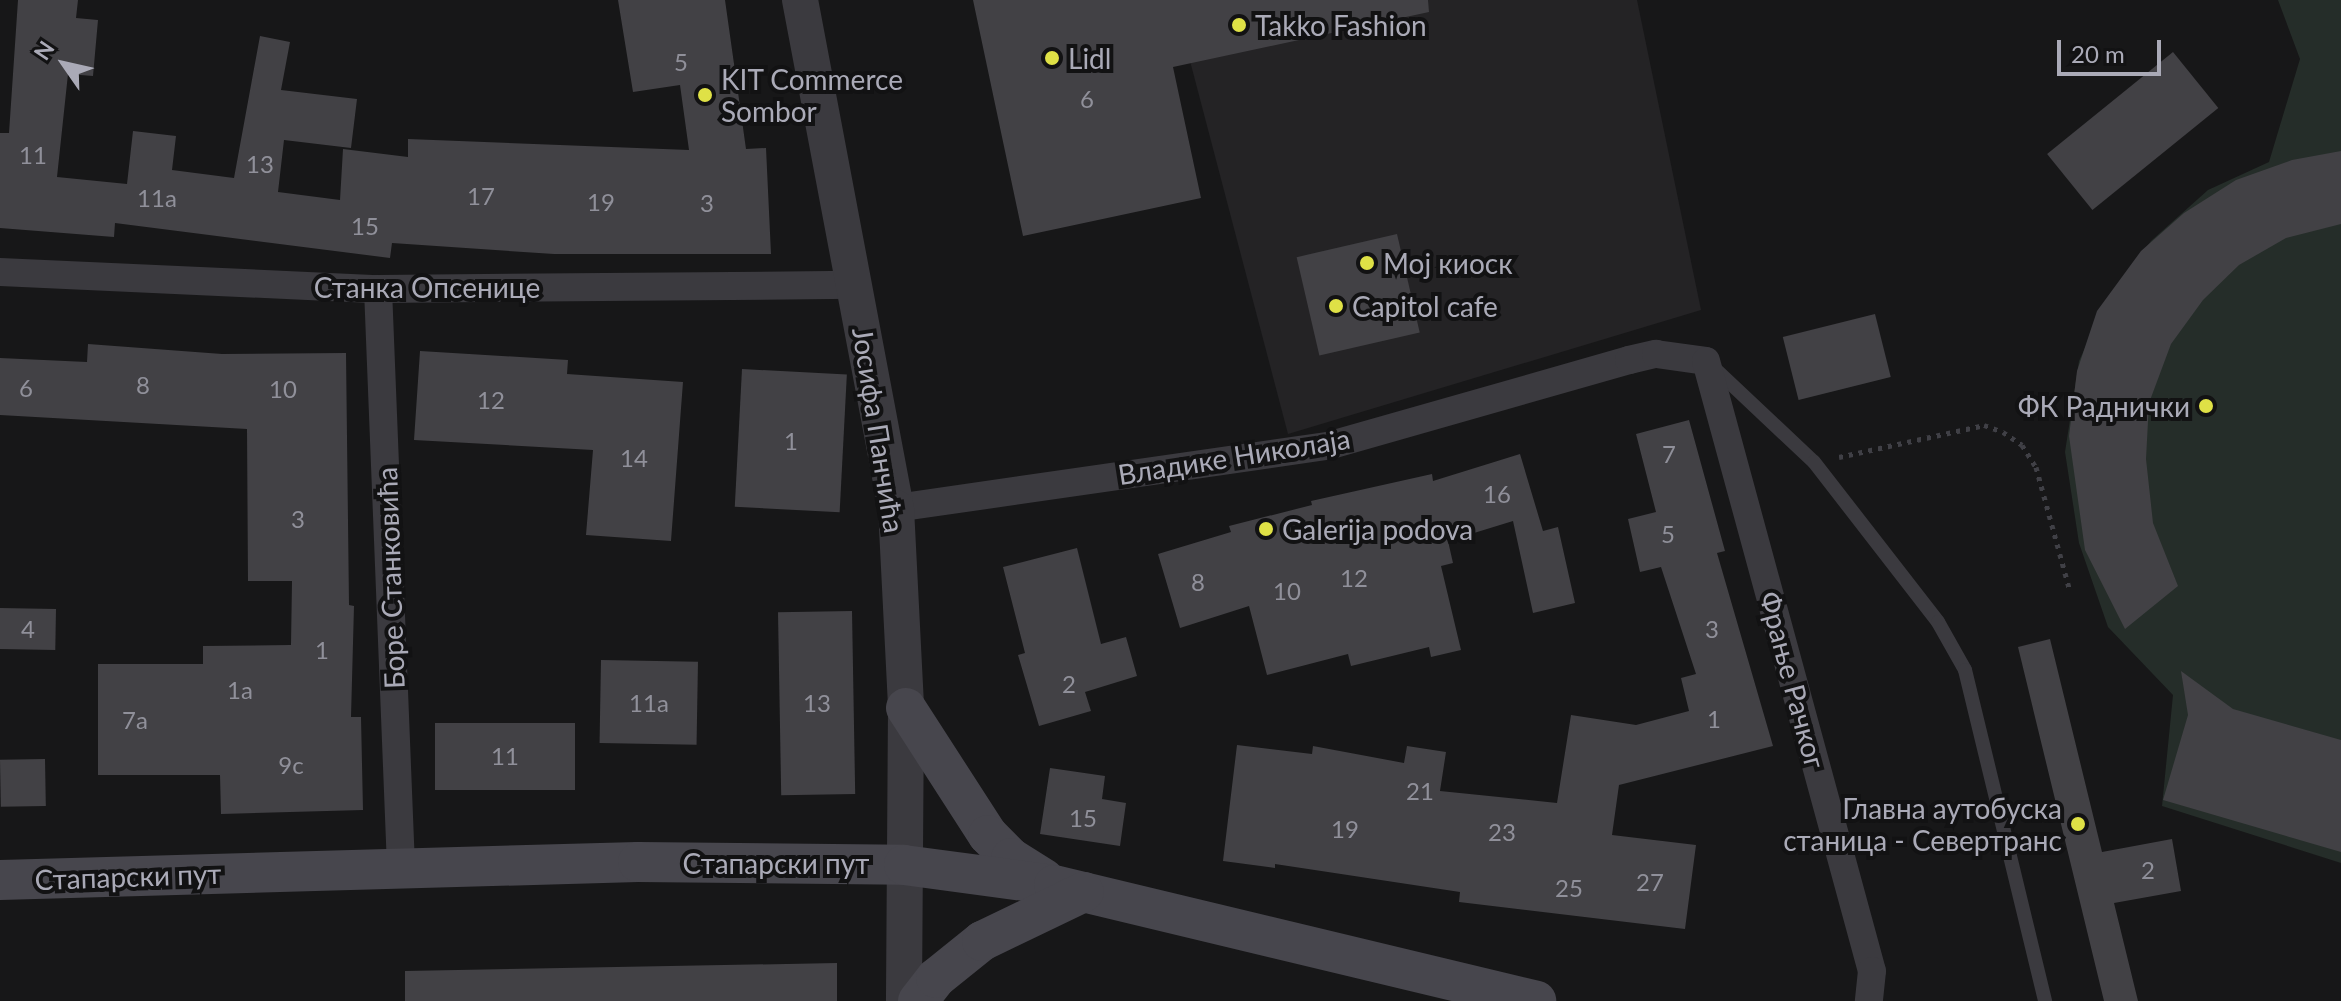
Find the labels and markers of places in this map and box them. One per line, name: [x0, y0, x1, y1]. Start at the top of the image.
place label: Takko Fashion: [1255, 8, 1427, 42]
marker: Takko Fashion: [1230, 16, 1248, 34]
place label: Lidl: [1068, 41, 1111, 75]
marker: Lidl: [1043, 49, 1061, 67]
place label: KIT Commerce Sombor: [721, 62, 904, 128]
marker: KIT Commerce Sombor: [696, 86, 714, 104]
place label: Мој киоск: [1383, 246, 1513, 280]
marker: Мој киоск: [1358, 254, 1376, 272]
place label: Capitol cafe: [1352, 289, 1498, 323]
marker: Capitol cafe: [1327, 297, 1345, 315]
place label: ФК Раднички: [2018, 389, 2190, 423]
marker: ФК Раднички: [2197, 397, 2215, 415]
place label: Galerija podova: [1282, 512, 1473, 546]
marker: Galerija podova: [1257, 520, 1275, 538]
place label: Главна аутобуска станица - Севертранс: [1783, 791, 2062, 857]
marker: Главна аутобуска станица - Севертранс: [2069, 815, 2087, 833]

